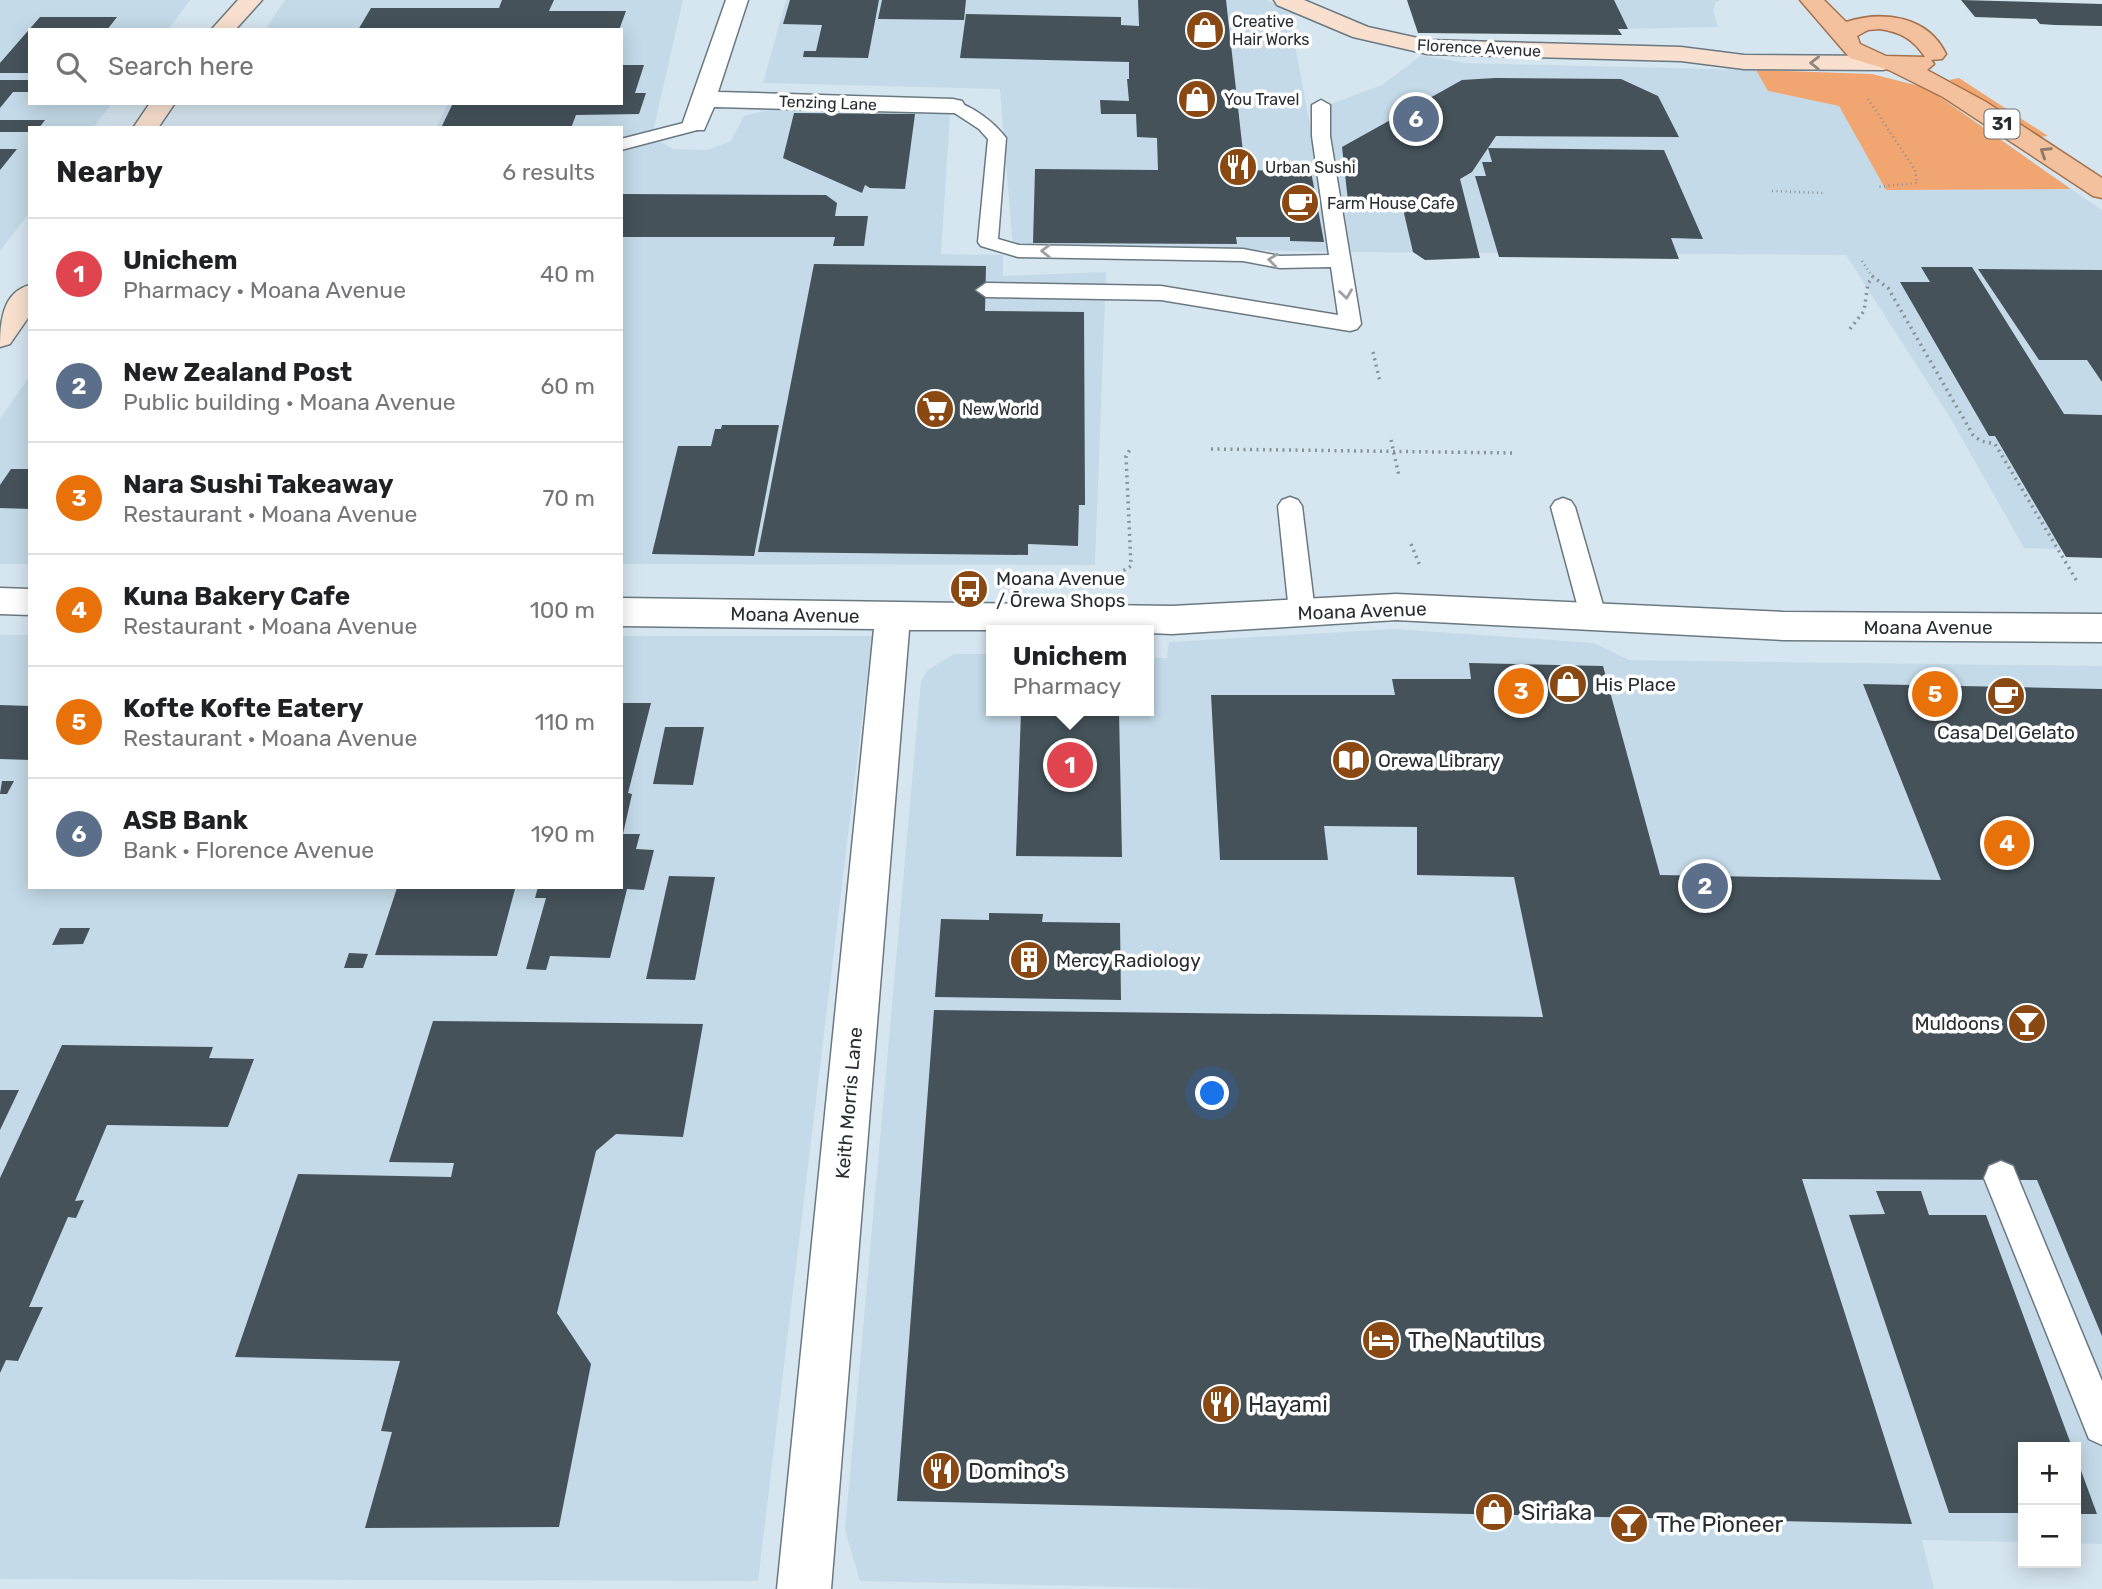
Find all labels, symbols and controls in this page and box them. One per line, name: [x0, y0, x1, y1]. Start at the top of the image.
shop icon: Creative Hair Works: [1184, 9, 1226, 51]
place label: Creative Hair Works: [1232, 12, 1310, 49]
search box: [28, 28, 623, 105]
street label: Florence Avenue: [1416, 35, 1542, 61]
icon: search: [52, 48, 90, 86]
text: Search here: [108, 51, 254, 82]
one-way arrow: [1809, 55, 1819, 71]
shop icon: You Travel: [1176, 78, 1218, 120]
place label: You Travel: [1224, 90, 1299, 109]
street label: Tenzing Lane: [779, 92, 877, 114]
pin: 6: [1393, 93, 1439, 145]
road number: 31: [1984, 110, 2020, 139]
restaurant icon: Urban Sushi: [1217, 146, 1259, 188]
one-way arrow: [2040, 148, 2053, 160]
text: Nearby: [56, 154, 163, 190]
text: 6 results: [502, 158, 595, 186]
place label: Urban Sushi: [1265, 158, 1356, 177]
cafe icon: Farm House Cafe: [1279, 182, 1321, 224]
place label: Farm House Cafe: [1327, 194, 1455, 213]
one-way arrow: [1040, 244, 1051, 259]
text: Unichem: [123, 245, 238, 276]
one-way arrow: [1267, 253, 1279, 268]
text: 1: [73, 260, 85, 288]
text: 40 m: [540, 260, 595, 288]
text: Pharmacy · Moana Avenue: [123, 276, 406, 304]
one-way arrow: [1338, 288, 1353, 300]
text: New Zealand Post: [123, 357, 352, 388]
text: 2: [72, 372, 86, 400]
text: 60 m: [540, 372, 595, 400]
text: Public building · Moana Avenue: [123, 388, 456, 416]
supermarket icon: New World: [914, 388, 956, 430]
place label: New World: [962, 400, 1039, 419]
text: Nara Sushi Takeaway: [123, 469, 393, 500]
text: 3: [71, 484, 87, 512]
text: 70 m: [543, 484, 595, 512]
text: Restaurant · Moana Avenue: [123, 500, 417, 528]
place label: Moana Avenue / Ōrewa Shops: [996, 567, 1126, 612]
bus stop icon: Moana Avenue / Ōrewa Shops: [948, 568, 990, 610]
text: Kuna Bakery Cafe: [123, 581, 350, 612]
text: 4: [71, 596, 87, 624]
text: 100 m: [530, 596, 595, 624]
street label: Moana Avenue: [1297, 597, 1427, 625]
street label: Moana Avenue: [730, 602, 860, 628]
text: Restaurant · Moana Avenue: [123, 612, 417, 640]
street label: Moana Avenue: [1863, 616, 1993, 639]
popup: [986, 625, 1154, 716]
text: Unichem: [1013, 641, 1127, 672]
shop icon: His Place: [1547, 663, 1589, 705]
pin: 3: [1498, 665, 1544, 717]
pin: 5: [1912, 668, 1958, 720]
text: Pharmacy: [1013, 672, 1121, 700]
place label: His Place: [1595, 673, 1676, 696]
cafe icon: Casa Del Gelato: [1985, 675, 2027, 717]
text: Kofte Kofte Eatery: [123, 693, 364, 724]
text: 5: [72, 708, 86, 736]
text: 110 m: [535, 708, 595, 736]
place label: Casa Del Gelato: [1937, 721, 2075, 744]
text: Restaurant · Moana Avenue: [123, 724, 417, 752]
pin: 1: [1047, 739, 1093, 791]
library icon: Orewa Library: [1330, 739, 1372, 781]
place label: Orewa Library: [1378, 749, 1500, 772]
text: ASB Bank: [123, 805, 248, 836]
pin: 4: [1984, 817, 2030, 869]
text: 6: [72, 820, 86, 848]
text: 190 m: [531, 820, 595, 848]
text: Bank · Florence Avenue: [123, 836, 374, 864]
pin: 2: [1682, 860, 1728, 912]
building icon: Mercy Radiology: [1008, 939, 1050, 981]
place label: Mercy Radiology: [1056, 949, 1201, 972]
bar icon: Muldoons: [2006, 1002, 2048, 1044]
place label: Muldoons: [1915, 1012, 2000, 1035]
street label: Keith Morris Lane: [831, 1026, 867, 1180]
your location: [1195, 1076, 1229, 1110]
hotel icon: The Nautilus: [1360, 1319, 1402, 1361]
place label: The Nautilus: [1408, 1326, 1542, 1354]
restaurant icon: Hayami: [1200, 1383, 1242, 1425]
place label: Hayami: [1248, 1390, 1328, 1418]
map controls: [2018, 1442, 2081, 1568]
button: +: [2018, 1442, 2081, 1505]
restaurant icon: Domino's: [920, 1450, 962, 1492]
place label: Domino's: [968, 1457, 1066, 1485]
shop icon: Siriaka: [1473, 1491, 1515, 1533]
place label: Siriaka: [1521, 1498, 1592, 1526]
bar icon: The Pioneer: [1608, 1503, 1650, 1545]
button: −: [2018, 1505, 2081, 1568]
place label: The Pioneer: [1656, 1510, 1784, 1538]

